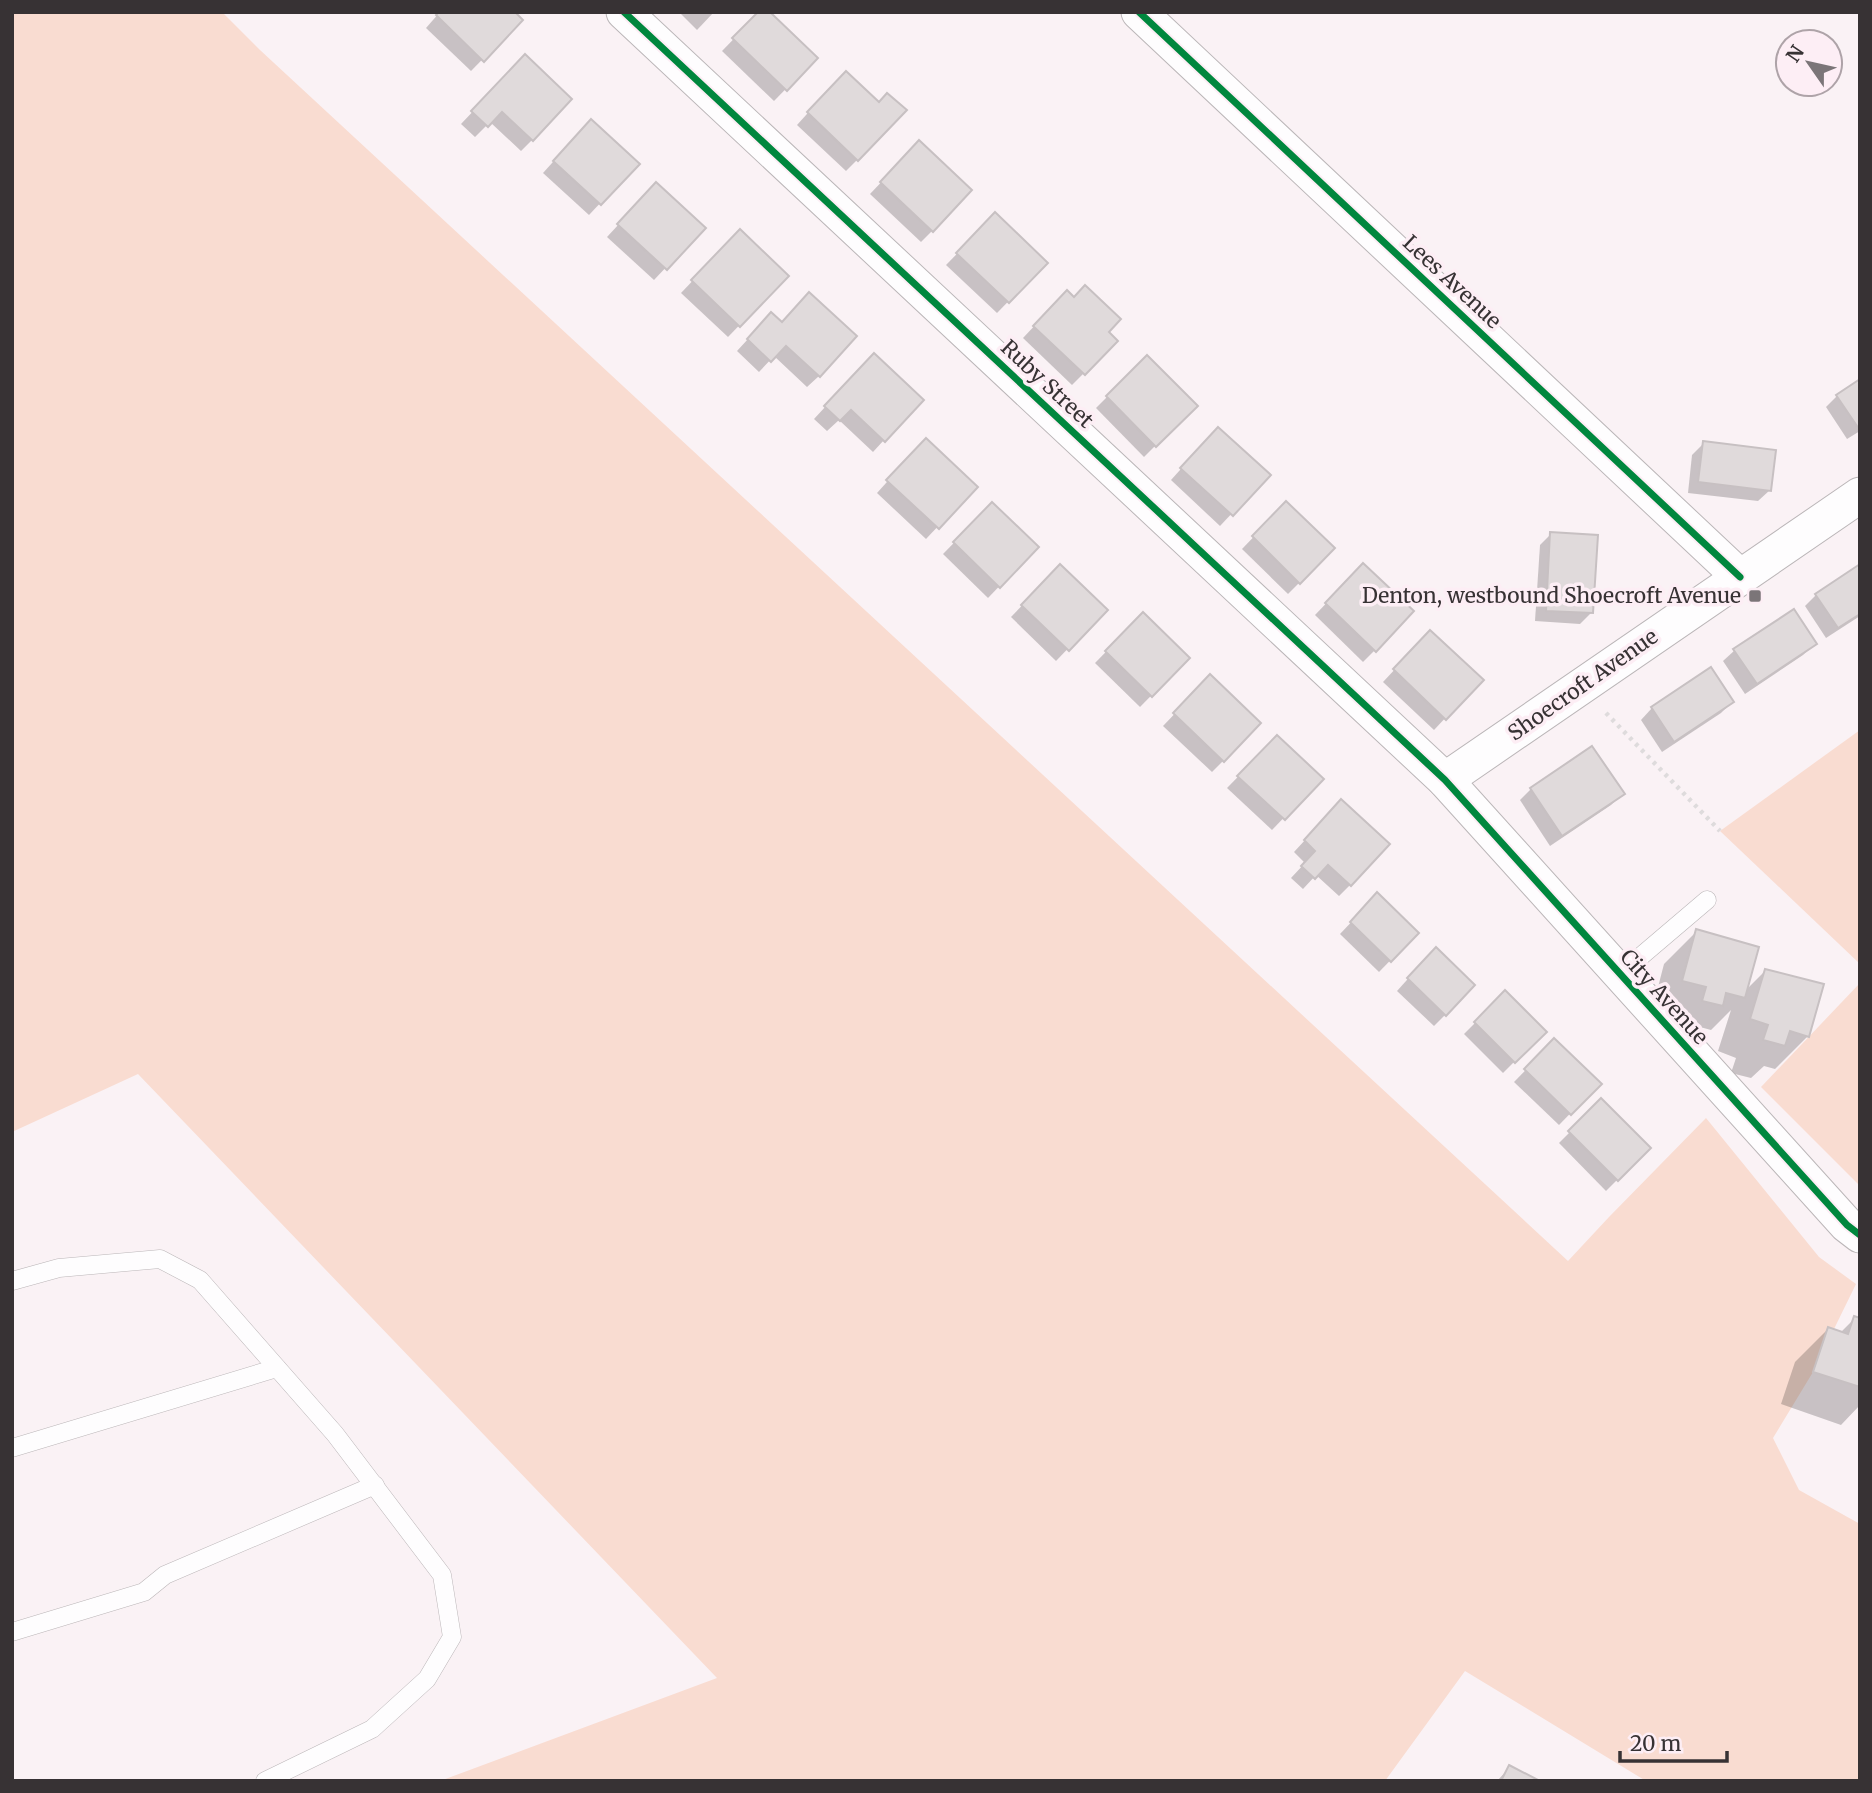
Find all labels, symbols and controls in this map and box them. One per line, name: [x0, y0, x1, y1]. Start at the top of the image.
north arrow: [1774, 28, 1844, 98]
text: N: [1781, 41, 1809, 66]
street label: Lees Avenue: [1398, 229, 1507, 334]
street label: Ruby Street: [995, 334, 1099, 433]
place label: Denton, westbound Shoecroft Avenue: [1362, 582, 1741, 609]
marker: Denton, westbound Shoecroft Avenue: [1747, 588, 1763, 604]
street label: Shoecroft Avenue: [1503, 623, 1663, 746]
street label: City Avenue: [1614, 943, 1714, 1050]
scale bar: [1620, 1720, 1727, 1764]
text: 20 m: [1630, 1730, 1682, 1757]

